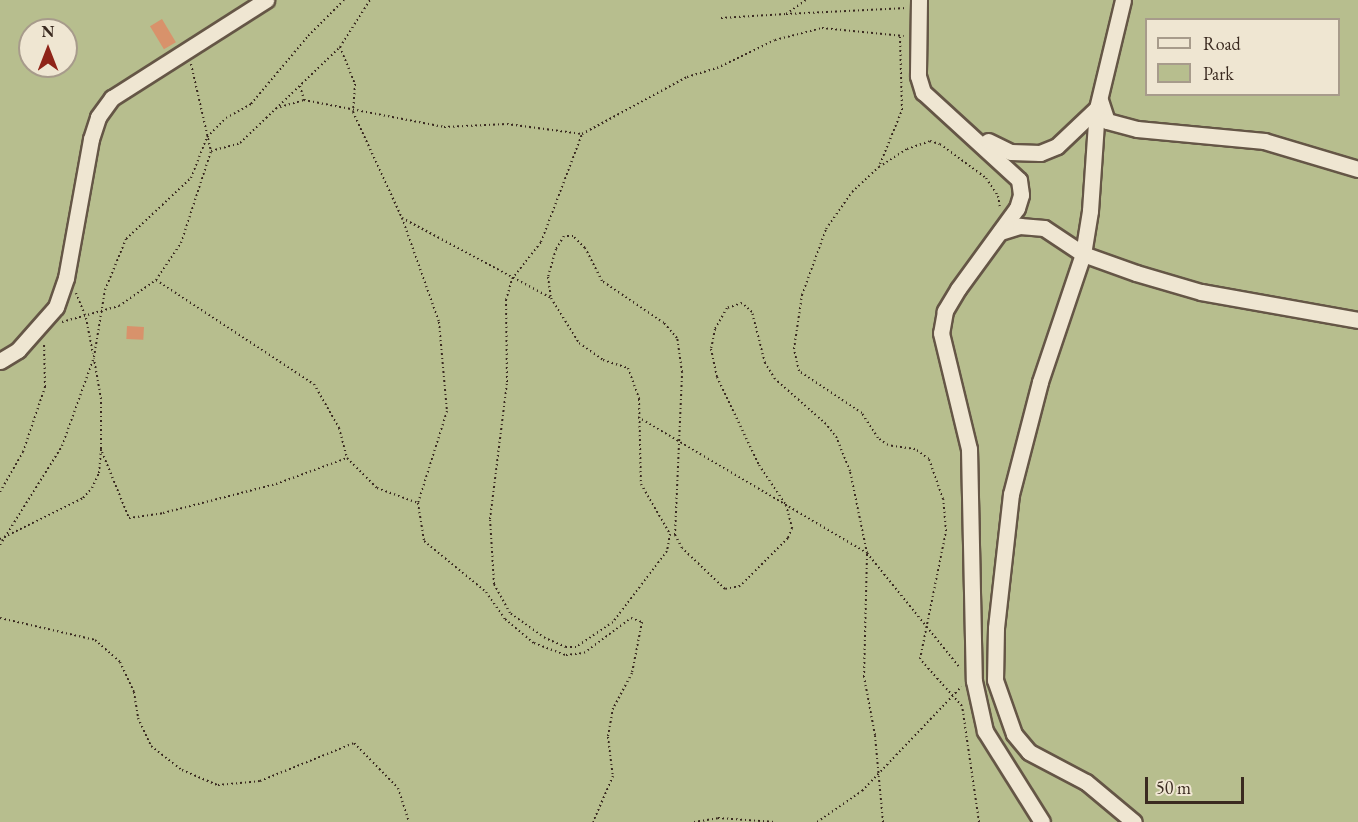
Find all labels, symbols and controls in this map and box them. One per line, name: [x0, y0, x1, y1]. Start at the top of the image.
north arrow: [18, 18, 78, 78]
legend: [1145, 18, 1340, 96]
text: N: [42, 21, 54, 42]
text: Road: [1203, 32, 1241, 55]
text: Park: [1203, 62, 1234, 85]
scale bar: [1148, 765, 1247, 803]
text: 50 m: [1156, 776, 1191, 799]

